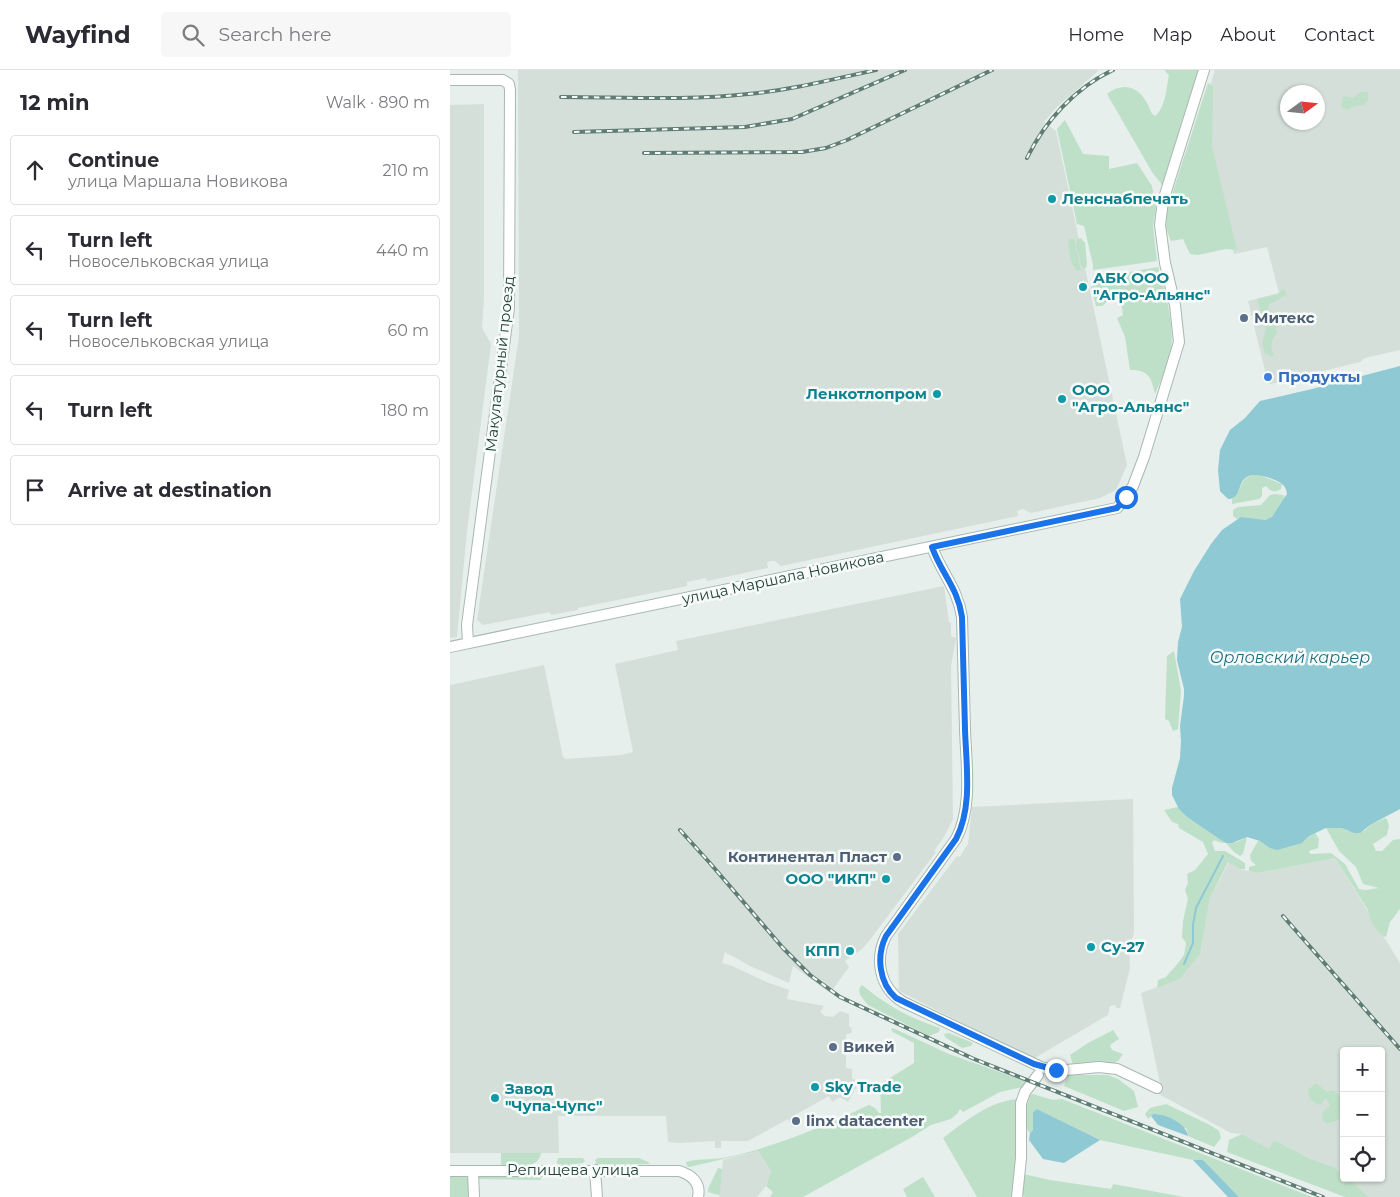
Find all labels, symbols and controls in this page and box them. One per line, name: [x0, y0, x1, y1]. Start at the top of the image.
search box: [161, 12, 511, 57]
text: Wayfind: [25, 20, 131, 49]
icon: search: [179, 21, 207, 49]
text: Search here: [219, 23, 332, 46]
text: Home: [1068, 24, 1124, 46]
text: Map: [1152, 24, 1192, 46]
text: About: [1220, 24, 1276, 46]
text: Contact: [1304, 24, 1375, 46]
north arrow: [1280, 85, 1325, 130]
text: 12 min: [20, 90, 89, 115]
text: Walk · 890 m: [326, 93, 430, 112]
text: Continue: [68, 149, 159, 172]
icon: ahead: [21, 156, 49, 184]
text: 210 m: [382, 161, 429, 180]
text: улица Маршала Новикова: [68, 172, 288, 191]
place label: Ленснабпечать: [1062, 189, 1188, 208]
marker: Ленснабпечать: [1046, 193, 1058, 205]
text: Turn left: [68, 229, 153, 252]
icon: left: [21, 236, 49, 264]
text: 440 m: [376, 241, 429, 260]
text: Новосельковская улица: [68, 252, 269, 271]
place label: АБК ООО "Агро-Альянс": [1093, 268, 1210, 304]
street label: Макулатурный проезд: [481, 275, 518, 453]
marker: АБК ООО "Агро-Альянс": [1077, 281, 1089, 293]
place label: Митекс: [1254, 308, 1315, 327]
text: Turn left: [68, 309, 153, 332]
marker: Митекс: [1238, 312, 1250, 324]
icon: left: [21, 316, 49, 344]
text: 60 m: [387, 321, 429, 340]
text: Новосельковская улица: [68, 332, 269, 351]
place label: Продукты: [1278, 367, 1360, 386]
marker: Продукты: [1262, 371, 1274, 383]
place label: ООО "Агро-Альянс": [1072, 380, 1189, 416]
place label: Ленкотлопром: [806, 384, 927, 403]
marker: Ленкотлопром: [931, 388, 943, 400]
marker: ООО "Агро-Альянс": [1056, 393, 1068, 405]
icon: left: [21, 396, 49, 424]
text: Turn left: [68, 399, 153, 422]
text: 180 m: [381, 401, 429, 420]
icon: arrive: [21, 476, 49, 504]
text: Arrive at destination: [68, 479, 272, 502]
route start: [1115, 486, 1138, 509]
street label: улица Маршала Новикова: [679, 547, 886, 608]
water label: Орловский карьер: [1210, 648, 1370, 667]
place label: Континентал Пласт: [728, 847, 887, 866]
marker: Континентал Пласт: [891, 851, 903, 863]
place label: ООО "ИКП": [786, 869, 876, 888]
marker: ООО "ИКП": [880, 873, 892, 885]
place label: Су-27: [1101, 937, 1145, 956]
place label: КПП: [805, 941, 840, 960]
marker: Су-27: [1085, 941, 1097, 953]
marker: КПП: [844, 945, 856, 957]
place label: Викей: [843, 1037, 895, 1056]
marker: Викей: [827, 1041, 839, 1053]
map controls: [1340, 1047, 1385, 1182]
button: +: [1340, 1047, 1385, 1092]
route end: [1045, 1059, 1068, 1082]
place label: Sky Trade: [825, 1077, 901, 1096]
place label: Завод "Чупа-Чупс": [504, 1079, 603, 1115]
marker: Sky Trade: [809, 1081, 821, 1093]
marker: Завод "Чупа-Чупс": [489, 1092, 501, 1104]
button: −: [1340, 1092, 1385, 1137]
place label: linx datacenter: [806, 1111, 925, 1130]
marker: linx datacenter: [790, 1115, 802, 1127]
button: locate: [1340, 1137, 1385, 1182]
street label: Репищева улица: [507, 1160, 639, 1179]

